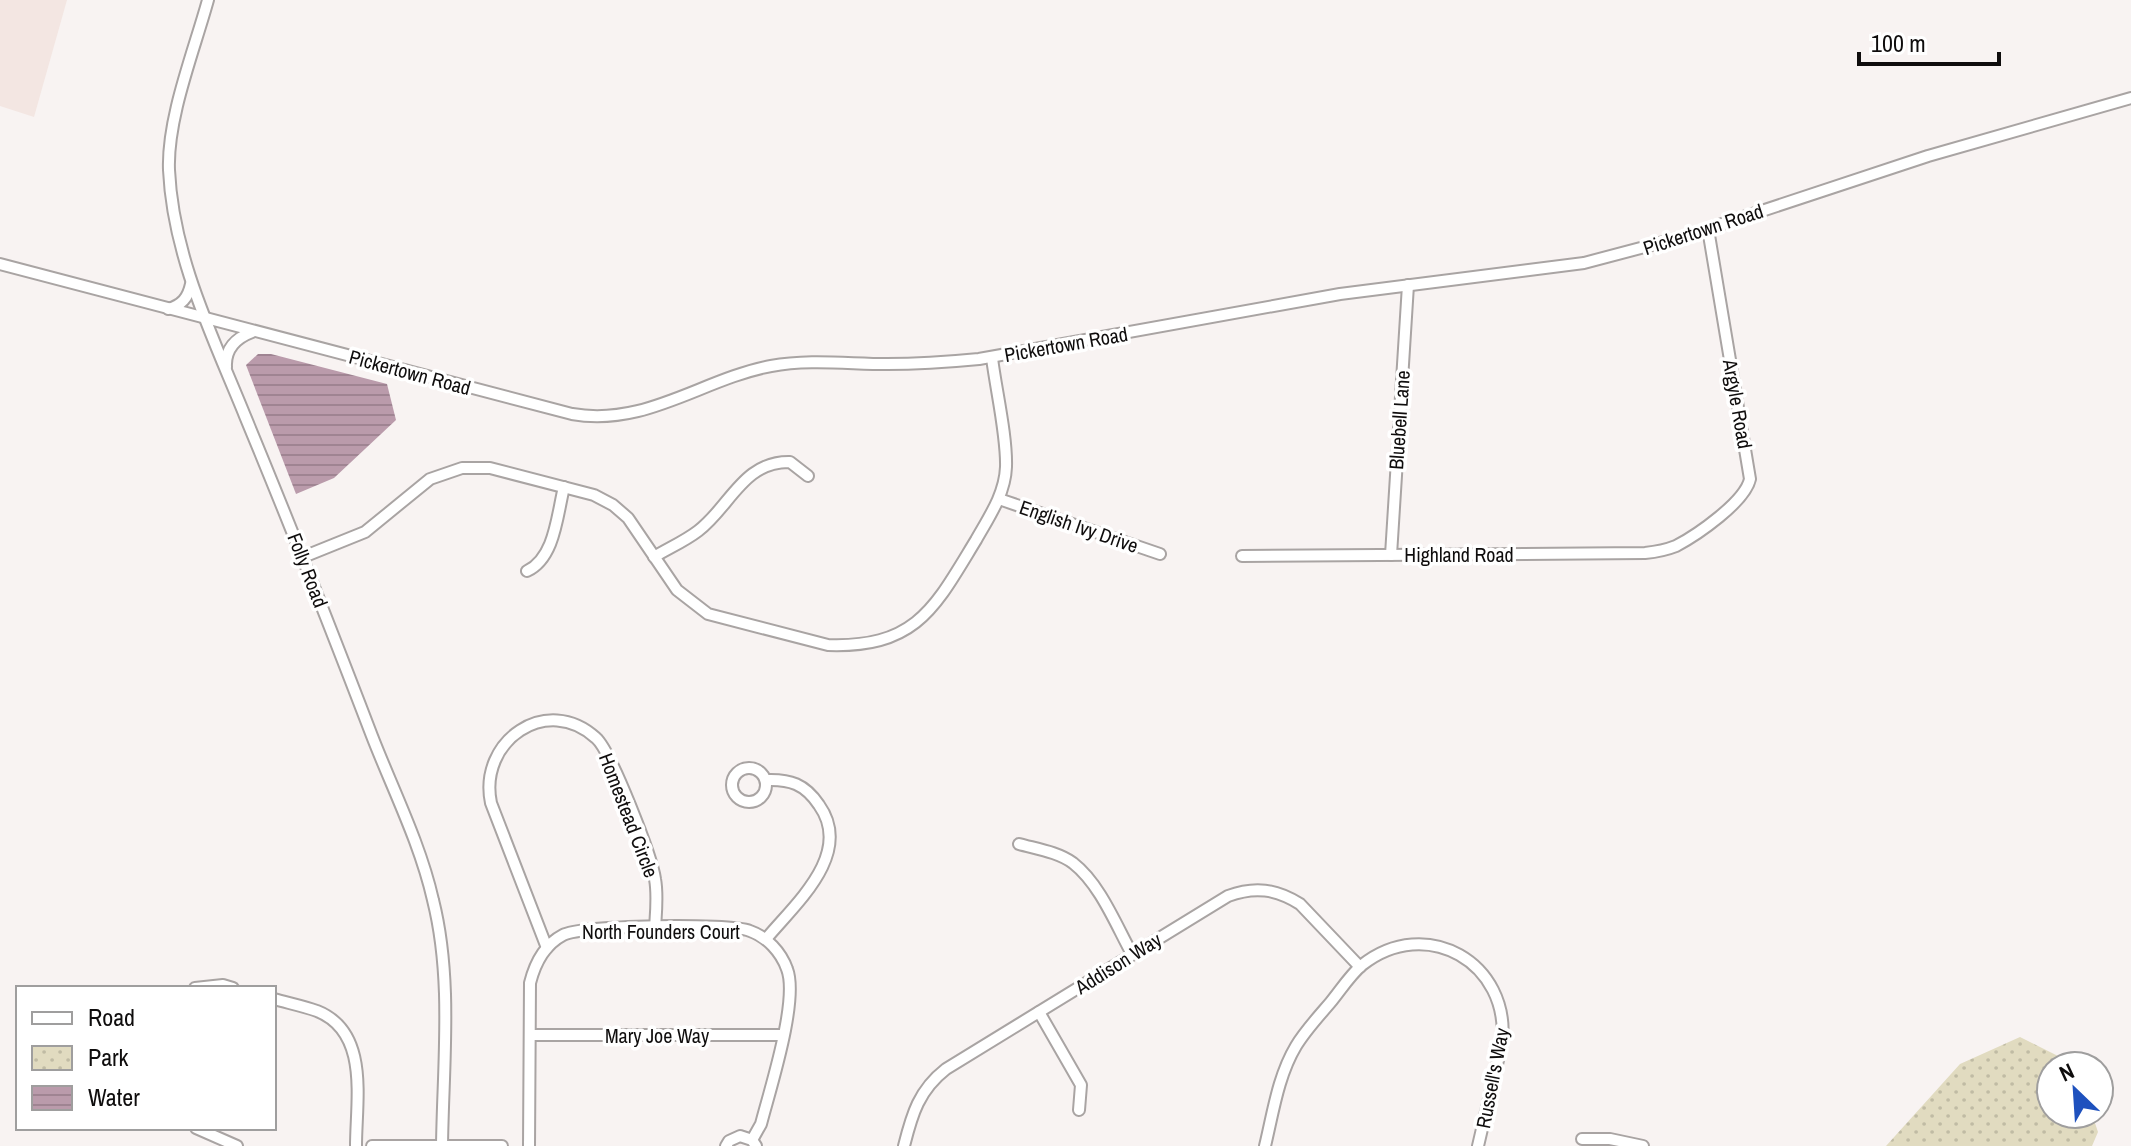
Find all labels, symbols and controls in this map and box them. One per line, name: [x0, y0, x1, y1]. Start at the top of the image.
scale bar: [1859, 16, 1999, 66]
text: 100 m: [1871, 27, 1926, 59]
street label: Pickertown Road: [1639, 197, 1767, 261]
street label: Pickertown Road: [1002, 320, 1130, 368]
street label: Pickertown Road: [346, 343, 474, 401]
street label: Argyle Road: [1717, 356, 1759, 451]
street label: Bluebell Lane: [1382, 369, 1416, 471]
street label: English Ivy Drive: [1016, 493, 1142, 559]
street label: Folly Road: [281, 529, 335, 611]
street label: Highland Road: [1404, 541, 1514, 568]
street label: Homestead Circle: [593, 749, 665, 881]
street label: North Founders Court: [582, 918, 740, 945]
street label: Addison Way: [1069, 925, 1167, 1001]
legend: [16, 986, 276, 1130]
text: Road: [88, 1001, 135, 1033]
street label: Mary Joe Way: [605, 1022, 710, 1049]
street label: Russell's Way: [1469, 1025, 1515, 1131]
text: Park: [88, 1041, 129, 1073]
north arrow: [2035, 1050, 2115, 1130]
text: N: [2054, 1056, 2079, 1088]
text: Water: [88, 1081, 140, 1113]

